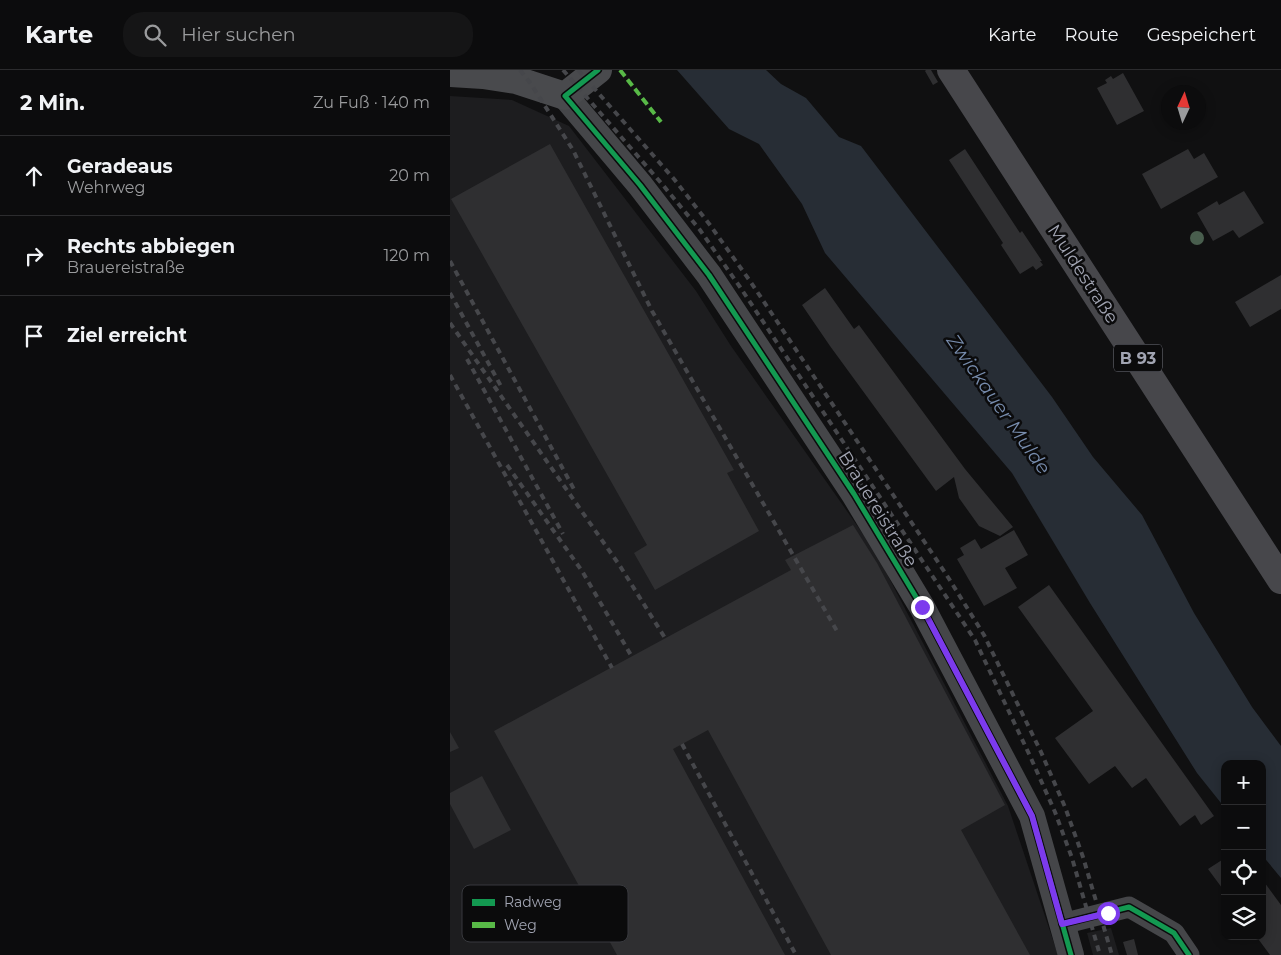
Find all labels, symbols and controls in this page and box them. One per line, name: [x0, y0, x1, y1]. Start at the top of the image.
search box: [123, 12, 473, 57]
text: Karte: [25, 20, 93, 49]
icon: search: [141, 21, 169, 49]
text: Hier suchen: [181, 23, 296, 46]
text: Karte: [988, 24, 1036, 46]
text: Route: [1064, 24, 1119, 46]
text: Gespeichert: [1147, 24, 1256, 46]
north arrow: [1161, 85, 1206, 130]
text: 2 Min.: [20, 90, 85, 115]
text: Zu Fuß · 140 m: [313, 93, 430, 112]
text: Geradeaus: [67, 155, 173, 178]
icon: ahead: [20, 162, 48, 190]
text: 20 m: [389, 166, 430, 185]
text: Wehrweg: [67, 178, 145, 197]
street label: Muldestraße: [1043, 220, 1123, 328]
text: Rechts abbiegen: [67, 235, 235, 258]
icon: right: [20, 242, 48, 270]
text: 120 m: [383, 246, 430, 265]
text: Brauereistraße: [67, 258, 185, 277]
icon: arrive: [20, 322, 48, 350]
text: Ziel erreicht: [67, 324, 187, 347]
water label: Zwickauer Mulde: [941, 329, 1055, 479]
road number: B 93: [1114, 344, 1162, 372]
street label: Brauereistraße: [834, 447, 922, 571]
route end: [911, 596, 934, 619]
map controls: [1221, 760, 1266, 940]
button: +: [1221, 760, 1266, 805]
button: −: [1221, 805, 1266, 850]
button: locate: [1221, 850, 1266, 895]
legend: [462, 885, 628, 942]
text: Radweg: [504, 893, 562, 911]
button: layers: [1221, 895, 1266, 940]
route start: [1097, 902, 1120, 925]
text: Weg: [504, 916, 537, 934]

